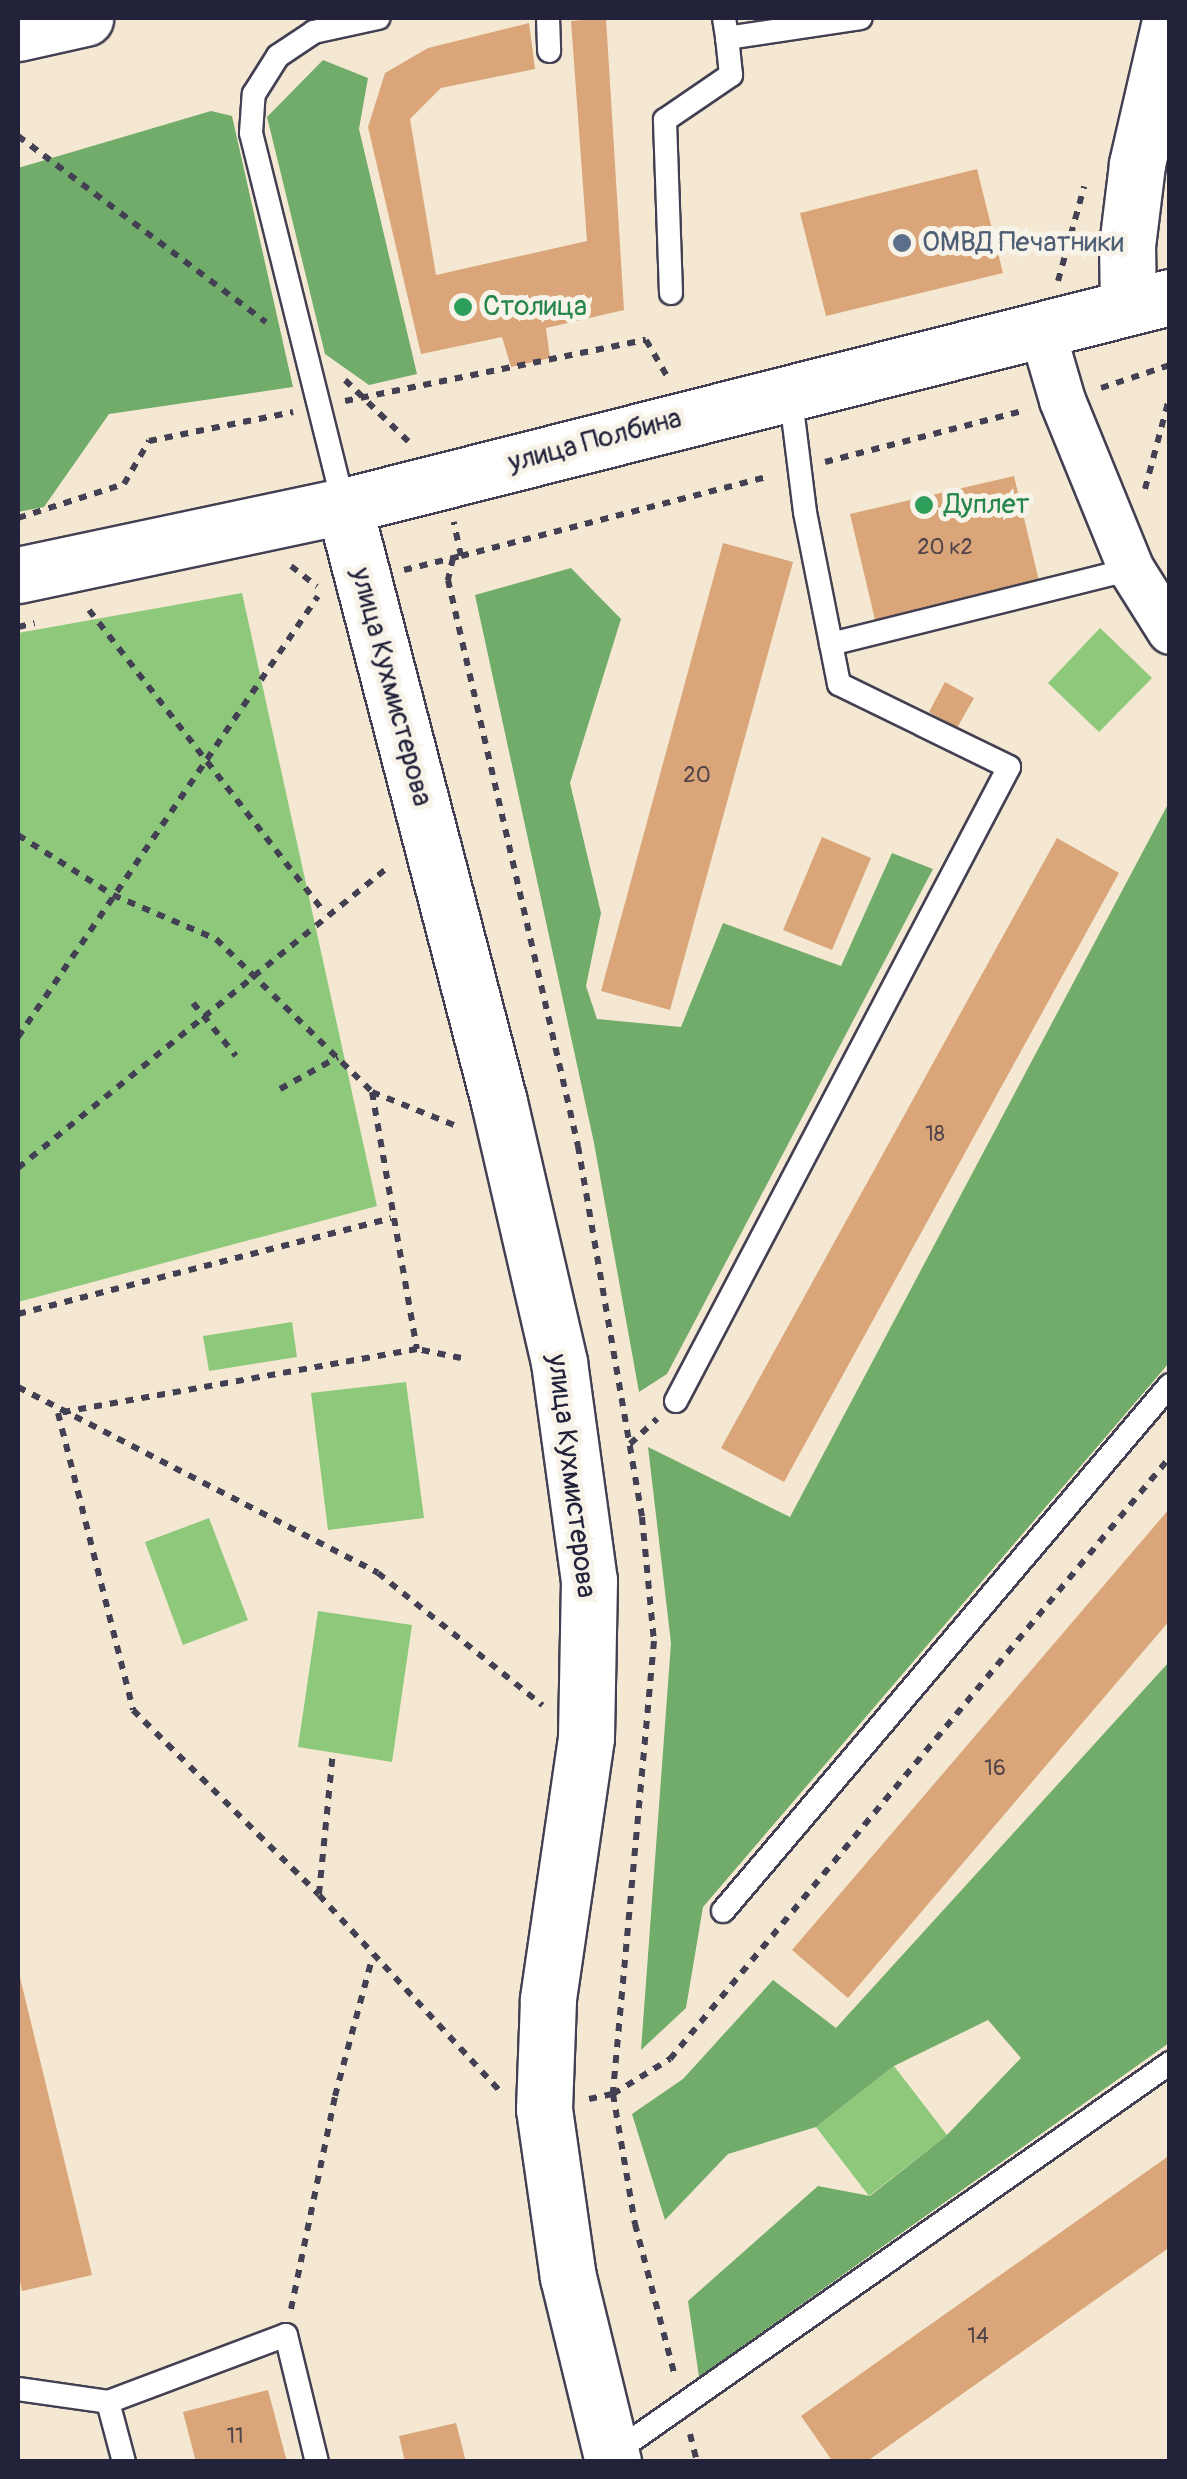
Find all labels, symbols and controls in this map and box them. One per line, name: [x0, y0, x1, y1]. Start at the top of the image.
place label: ОМВД Печатники: [922, 226, 1124, 260]
marker: ОМВД Печатники: [891, 232, 913, 254]
place label: Столица: [483, 290, 587, 324]
marker: Столица: [452, 296, 474, 318]
street label: улица Полбина: [505, 402, 685, 480]
place label: Дуплет: [944, 488, 1030, 522]
marker: Дуплет: [913, 494, 935, 516]
house number: 20 к2: [917, 535, 973, 561]
street label: улица Кухмистерова: [343, 564, 439, 810]
house number: 20: [683, 763, 711, 789]
house number: 18: [925, 1122, 945, 1148]
street label: улица Кухмистерова: [539, 1352, 603, 1600]
house number: 16: [984, 1756, 1006, 1782]
house number: 14: [967, 2324, 989, 2350]
house number: 11: [226, 2424, 244, 2450]

